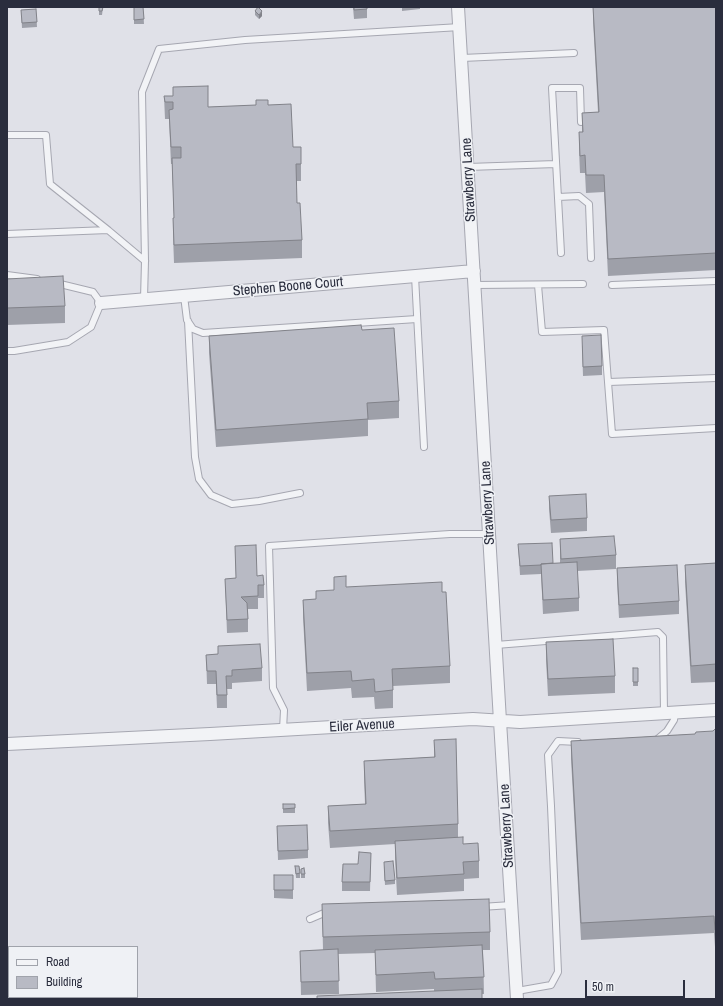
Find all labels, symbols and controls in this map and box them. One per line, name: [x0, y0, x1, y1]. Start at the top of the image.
street label: Strawberry Lane: [458, 138, 480, 222]
street label: Stephen Boone Court: [232, 274, 344, 300]
street label: Strawberry Lane: [477, 461, 499, 545]
street label: Eiler Avenue: [329, 716, 395, 736]
street label: Strawberry Lane: [496, 784, 518, 868]
legend: [8, 946, 138, 998]
text: Road: [46, 954, 70, 970]
scale bar: [587, 972, 687, 998]
text: Building: [46, 974, 82, 990]
text: 50 m: [592, 979, 614, 995]

